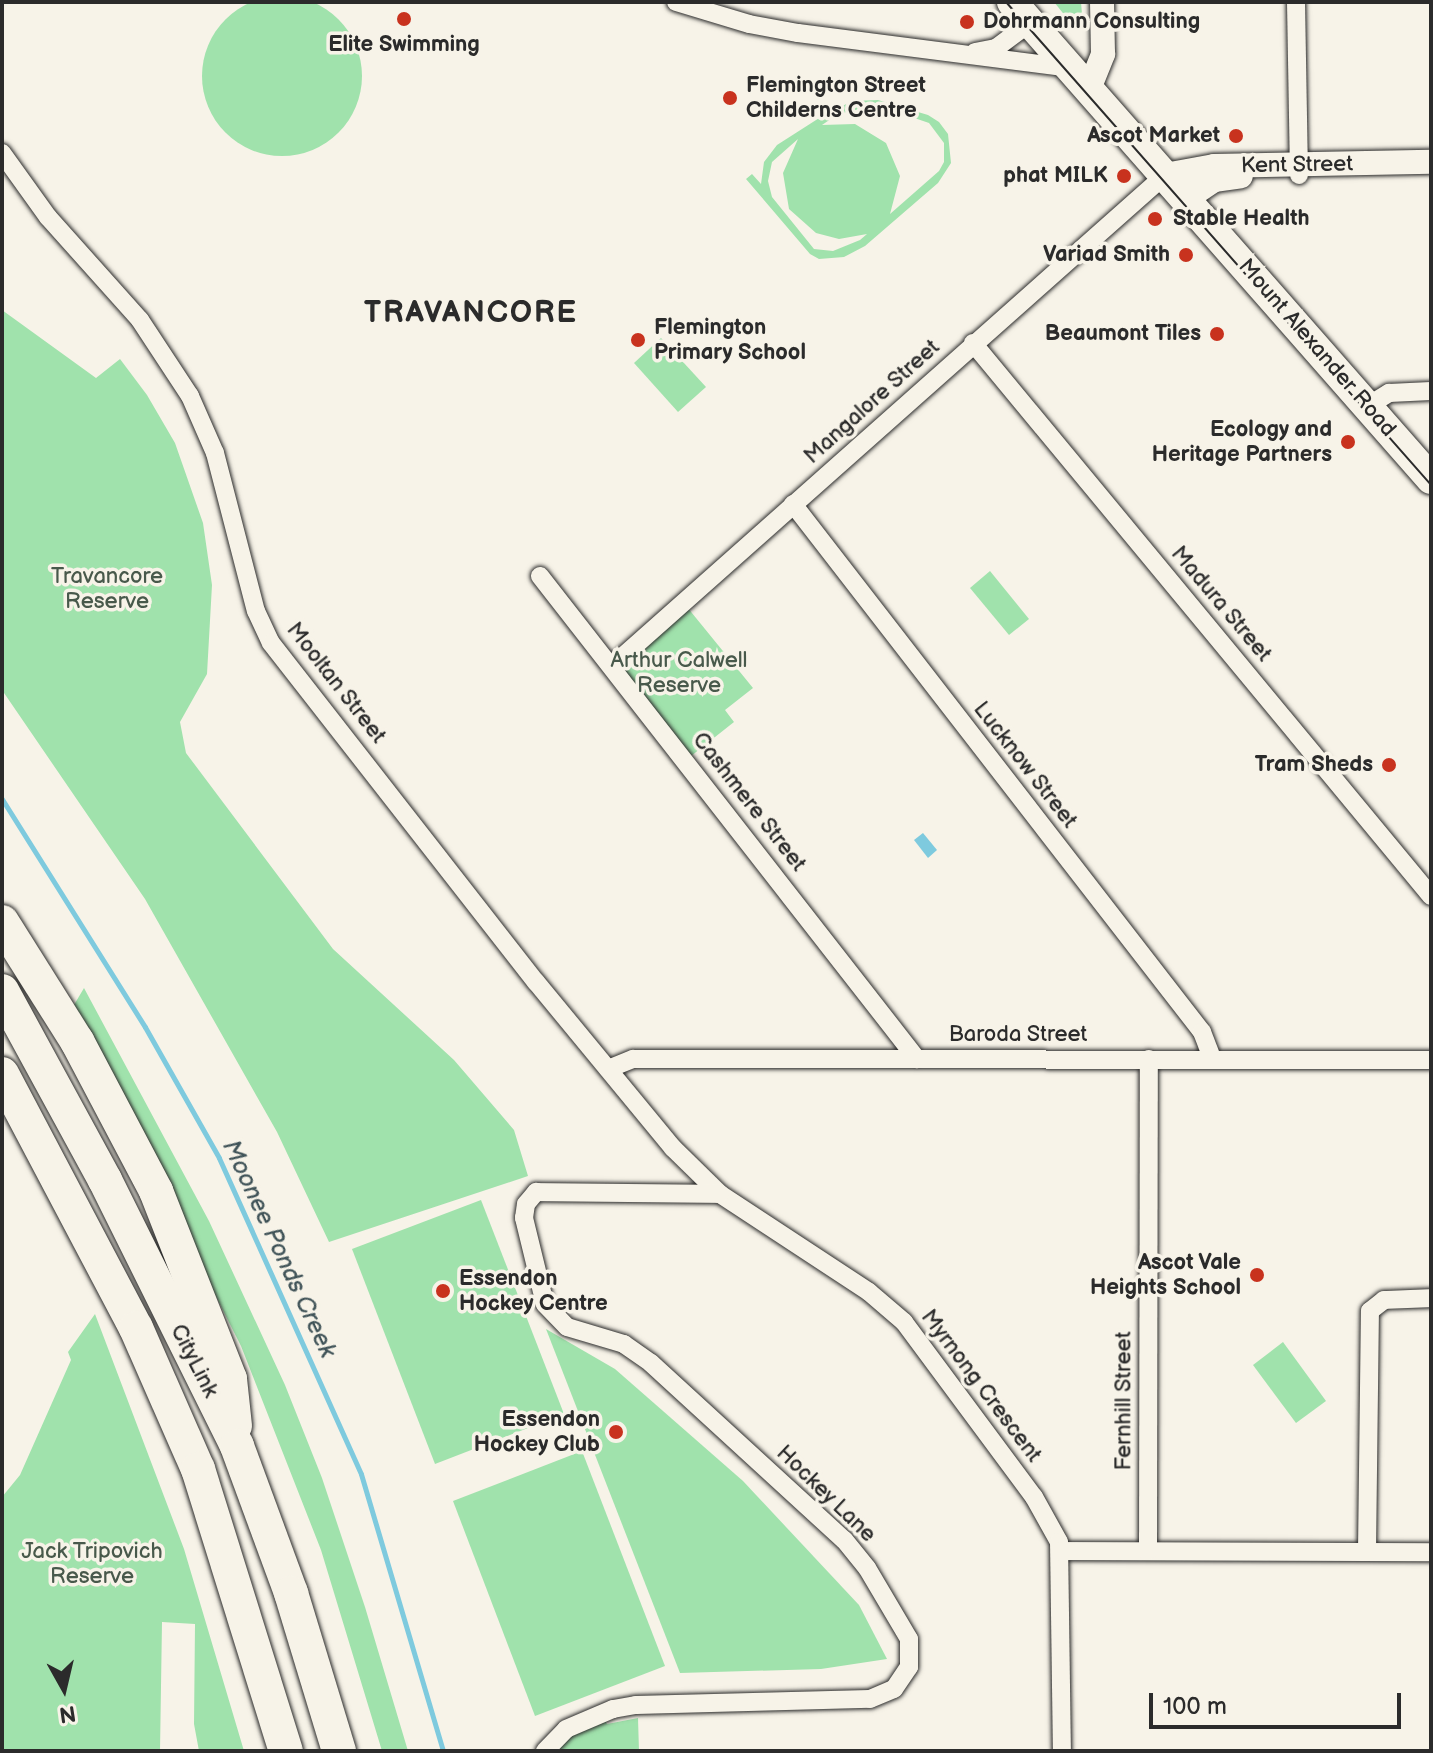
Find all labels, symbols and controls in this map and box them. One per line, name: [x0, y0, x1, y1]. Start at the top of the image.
place label: Dohrmann Consulting: [983, 9, 1200, 35]
marker: Elite Swimming: [395, 10, 413, 28]
marker: Dohrmann Consulting: [958, 13, 976, 31]
place label: Elite Swimming: [328, 32, 480, 58]
place label: Flemington Street Childerns Centre: [746, 72, 926, 124]
marker: Flemington Street Childerns Centre: [721, 89, 739, 107]
place label: Ascot Market: [1087, 123, 1220, 149]
marker: Ascot Market: [1227, 127, 1245, 145]
street label: Kent Street: [1241, 151, 1353, 179]
place label: phat MILK: [1003, 163, 1108, 189]
marker: phat MILK: [1115, 167, 1133, 185]
place label: Stable Health: [1173, 206, 1309, 232]
marker: Stable Health: [1144, 208, 1166, 230]
place label: Variad Smith: [1043, 242, 1170, 268]
marker: Variad Smith: [1177, 246, 1195, 264]
street label: Mount Alexander Road: [1233, 254, 1401, 442]
district label: TRAVANCORE: [364, 295, 578, 331]
place label: Flemington Primary School: [654, 314, 807, 366]
place label: Beaumont Tiles: [1045, 321, 1201, 347]
marker: Beaumont Tiles: [1208, 325, 1226, 343]
marker: Flemington Primary School: [629, 331, 647, 349]
street label: Mangalore Street: [799, 334, 945, 470]
place label: Ecology and Heritage Partners: [1152, 416, 1332, 468]
marker: Ecology and Heritage Partners: [1339, 433, 1357, 451]
street label: Madura Street: [1165, 541, 1277, 667]
park label: Travancore Reserve: [51, 563, 163, 614]
street label: Mooltan Street: [281, 617, 391, 749]
park label: Arthur Calwell Reserve: [610, 647, 748, 698]
street label: Lucknow Street: [967, 696, 1083, 834]
street label: Cashmere Street: [686, 727, 812, 877]
place label: Tram Sheds: [1255, 752, 1373, 778]
marker: Tram Sheds: [1380, 756, 1398, 774]
street label: Baroda Street: [949, 1022, 1087, 1048]
water label: Moonee Ponds Creek: [216, 1136, 342, 1362]
place label: Ascot Vale Heights School: [1090, 1249, 1241, 1300]
place label: Essendon Hockey Centre: [459, 1265, 608, 1316]
marker: Ascot Vale Heights School: [1248, 1266, 1266, 1284]
marker: Essendon Hockey Centre: [434, 1282, 452, 1300]
street label: Myrnong Crescent: [915, 1305, 1047, 1467]
street label: CityLink: [164, 1320, 224, 1402]
street label: Fernhill Street: [1111, 1331, 1137, 1471]
place label: Essendon Hockey Club: [473, 1406, 600, 1458]
marker: Essendon Hockey Club: [607, 1423, 625, 1441]
street label: Hockey Lane: [770, 1440, 882, 1548]
park label: Jack Tripovich Reserve: [21, 1538, 163, 1590]
north arrow: [24, 1649, 104, 1729]
scale bar: [1153, 1677, 1405, 1727]
text: 100 m: [1163, 1692, 1227, 1721]
text: N: [57, 1699, 77, 1728]

